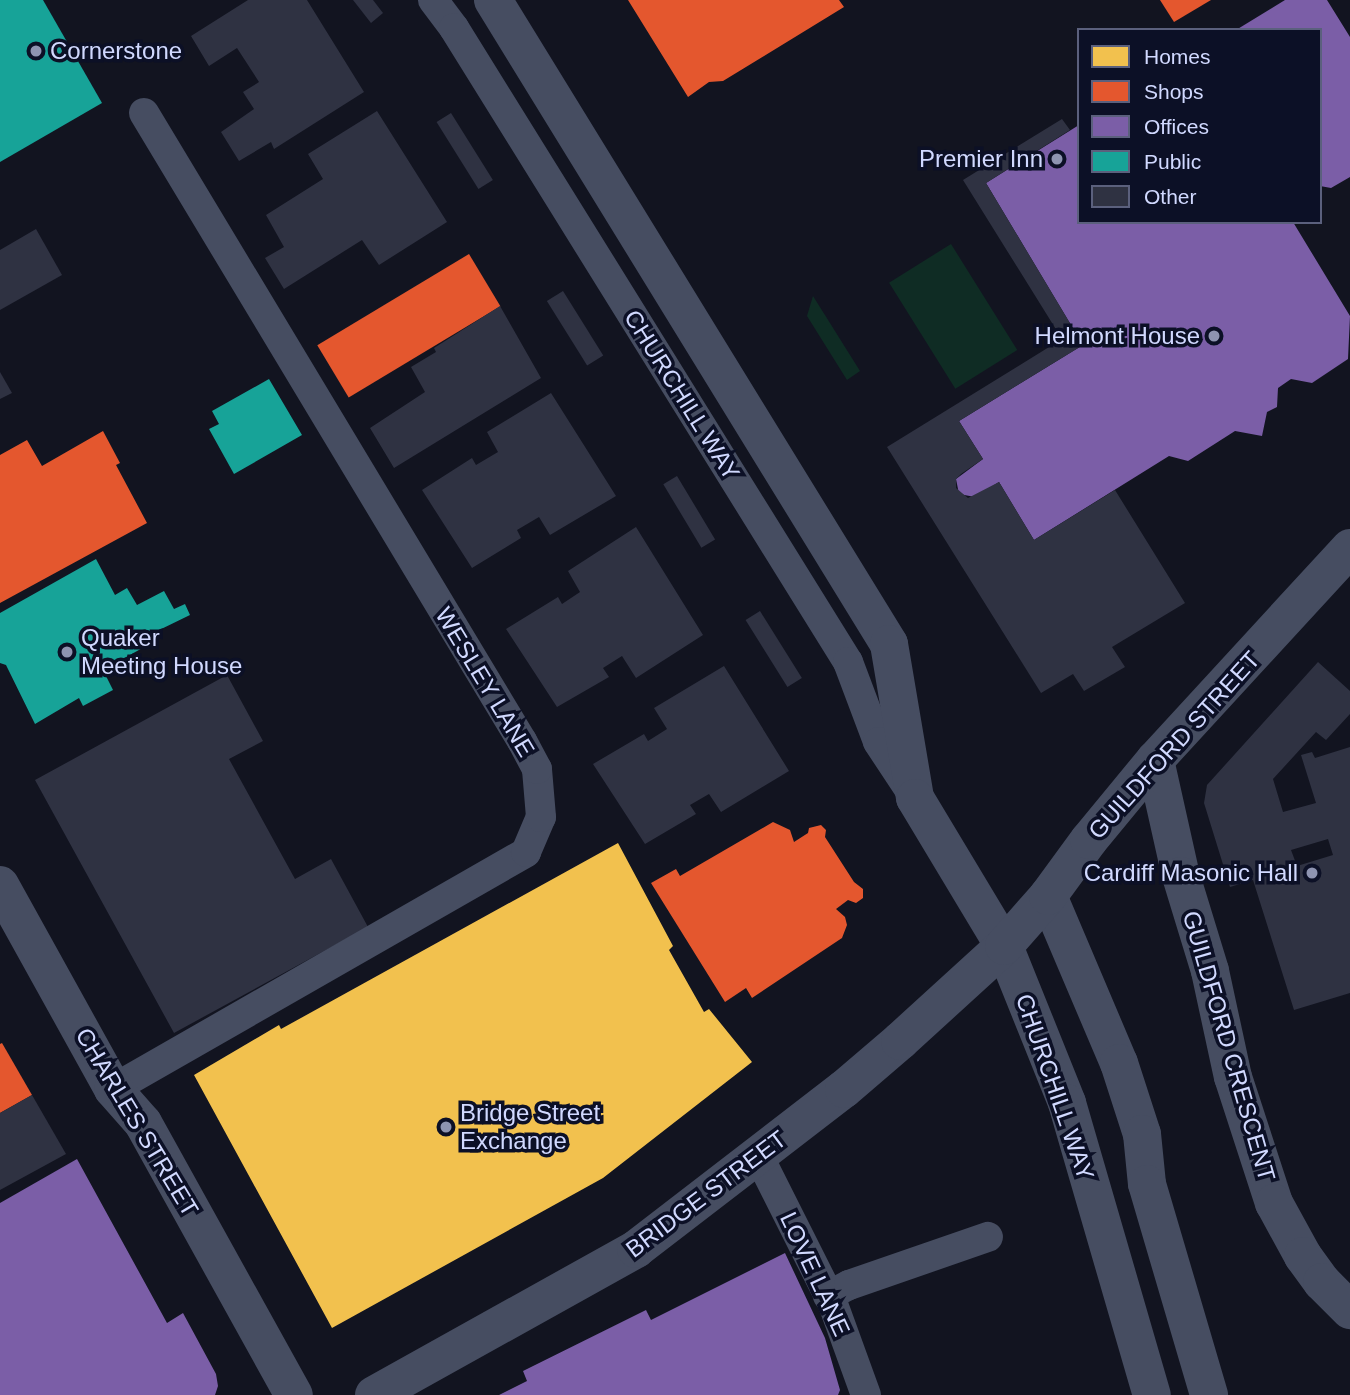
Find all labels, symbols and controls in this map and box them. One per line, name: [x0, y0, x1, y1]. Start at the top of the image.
legend: [1077, 28, 1322, 224]
place label: Cornerstone: [50, 37, 182, 65]
marker: Cornerstone: [28, 43, 44, 59]
text: Homes: [1144, 45, 1211, 68]
text: Shops: [1144, 80, 1204, 103]
text: Offices: [1144, 115, 1209, 138]
place label: Premier Inn: [919, 145, 1043, 173]
text: Public: [1144, 150, 1201, 173]
marker: Premier Inn: [1049, 151, 1065, 167]
text: Other: [1144, 185, 1197, 208]
street label: CHURCHILL WAY: [618, 304, 746, 486]
place label: Helmont House: [1035, 322, 1200, 350]
marker: Helmont House: [1206, 328, 1222, 344]
street label: WESLEY LANE: [429, 602, 541, 762]
place label: Quaker Meeting House: [81, 624, 242, 680]
marker: Quaker Meeting House: [59, 644, 75, 660]
street label: GUILDFORD STREET: [1082, 645, 1266, 845]
place label: Cardiff Masonic Hall: [1084, 859, 1298, 887]
marker: Cardiff Masonic Hall: [1304, 865, 1320, 881]
street label: GUILDFORD CRESCENT: [1177, 907, 1281, 1185]
street label: CHURCHILL WAY: [1009, 990, 1101, 1184]
street label: CHARLES STREET: [69, 1023, 205, 1221]
place label: Bridge Street Exchange: [460, 1099, 600, 1155]
marker: Bridge Street Exchange: [438, 1119, 454, 1135]
street label: BRIDGE STREET: [620, 1124, 792, 1264]
street label: LOVE LANE: [774, 1207, 856, 1341]

